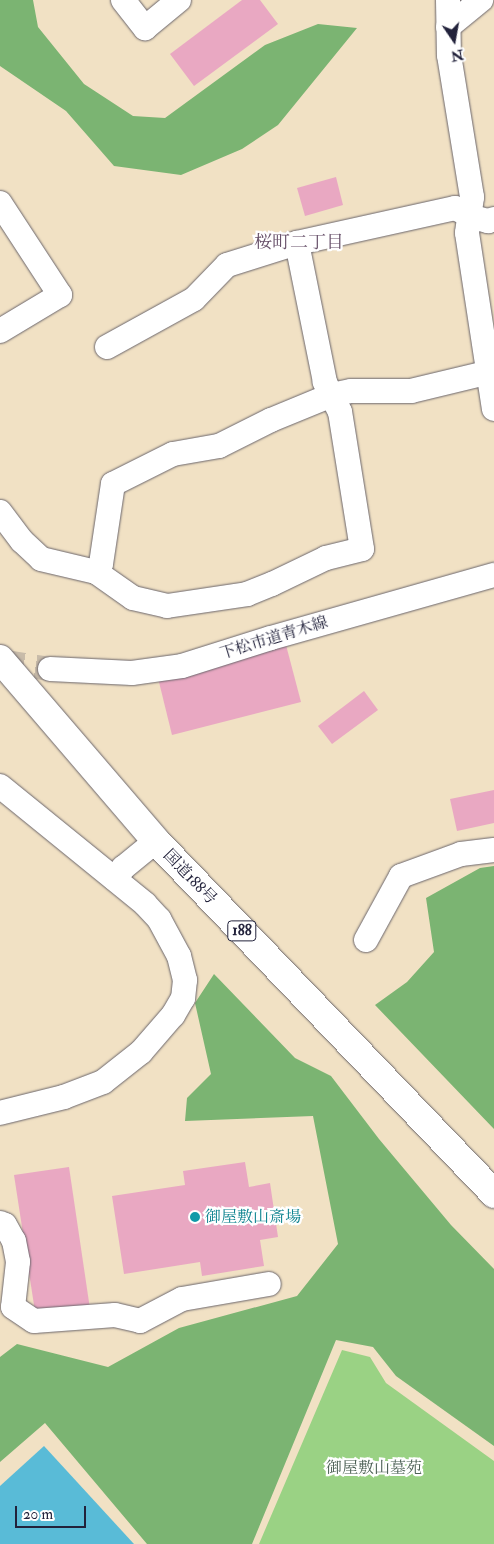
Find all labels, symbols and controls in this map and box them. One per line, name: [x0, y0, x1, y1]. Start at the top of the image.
north arrow: [429, 15, 479, 65]
text: N: [449, 46, 465, 65]
district label: 桜町二丁目: [254, 232, 344, 254]
street label: 下松市道青木線: [218, 612, 330, 664]
street label: 国道188号: [159, 846, 221, 908]
road number: 188: [227, 918, 257, 944]
place label: 御屋敷山斎場: [205, 1207, 301, 1227]
marker: 御屋敷山斎場: [189, 1211, 201, 1223]
park label: 御屋敷山墓苑: [326, 1458, 422, 1478]
scale bar: [18, 1496, 89, 1528]
text: 20 m: [23, 1505, 53, 1524]

